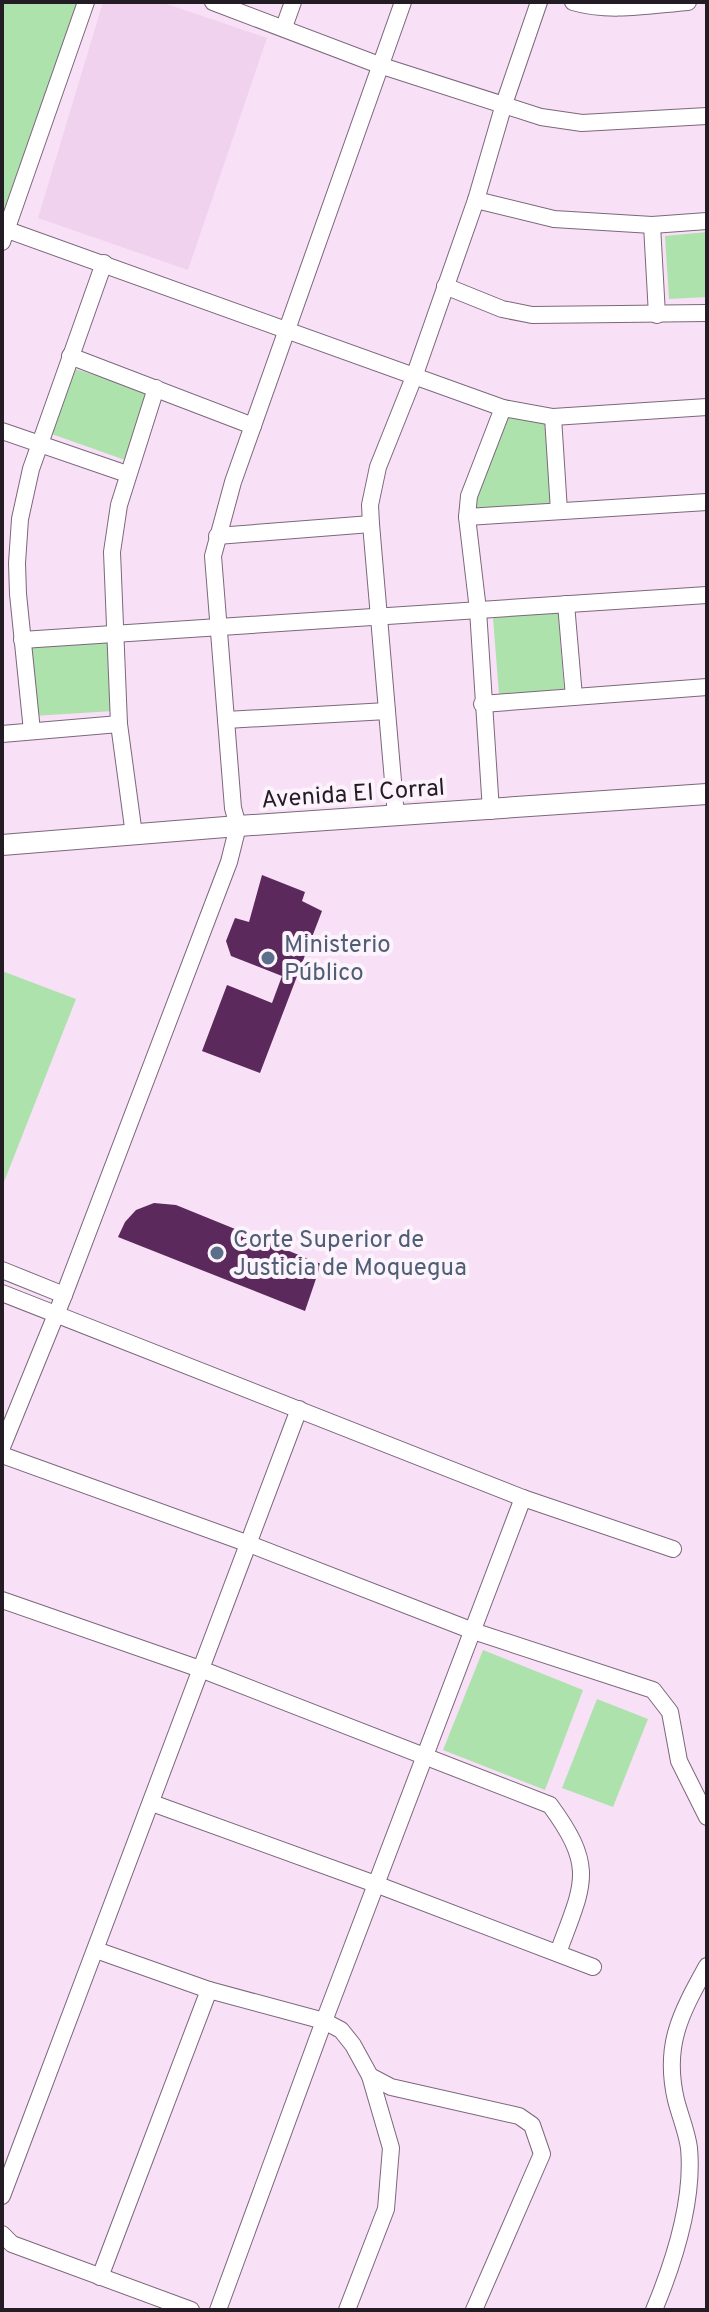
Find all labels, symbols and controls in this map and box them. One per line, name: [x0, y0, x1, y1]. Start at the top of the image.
street label: Avenida El Corral: [260, 774, 446, 816]
place label: Ministerio Público: [284, 931, 391, 989]
marker: Ministerio Público: [259, 949, 277, 967]
place label: Corte Superior de Justicia de Moquegua: [233, 1226, 467, 1284]
marker: Corte Superior de Justicia de Moquegua: [208, 1244, 226, 1262]

